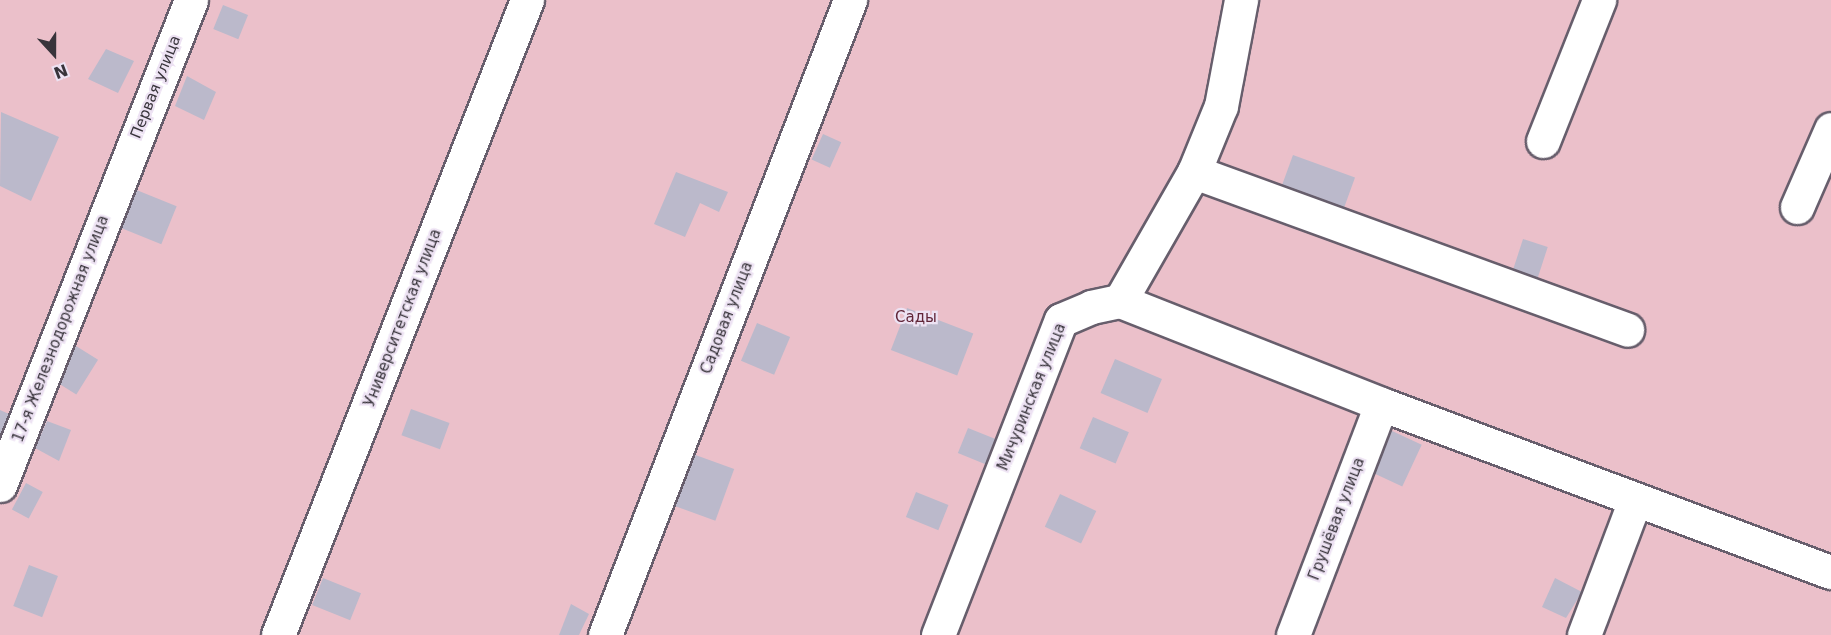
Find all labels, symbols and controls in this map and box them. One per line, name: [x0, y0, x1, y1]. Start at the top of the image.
north arrow: [24, 24, 84, 84]
street label: Первая улица: [127, 33, 185, 141]
text: N: [51, 60, 70, 83]
street label: 17-я Железнодорожная улица: [9, 213, 113, 445]
street label: Университетская улица: [361, 227, 445, 409]
street label: Садовая улица: [697, 259, 757, 377]
park label: Сады: [895, 309, 937, 327]
street label: Мичуринская улица: [994, 321, 1070, 473]
street label: Грушёвая улица: [1305, 455, 1369, 583]

